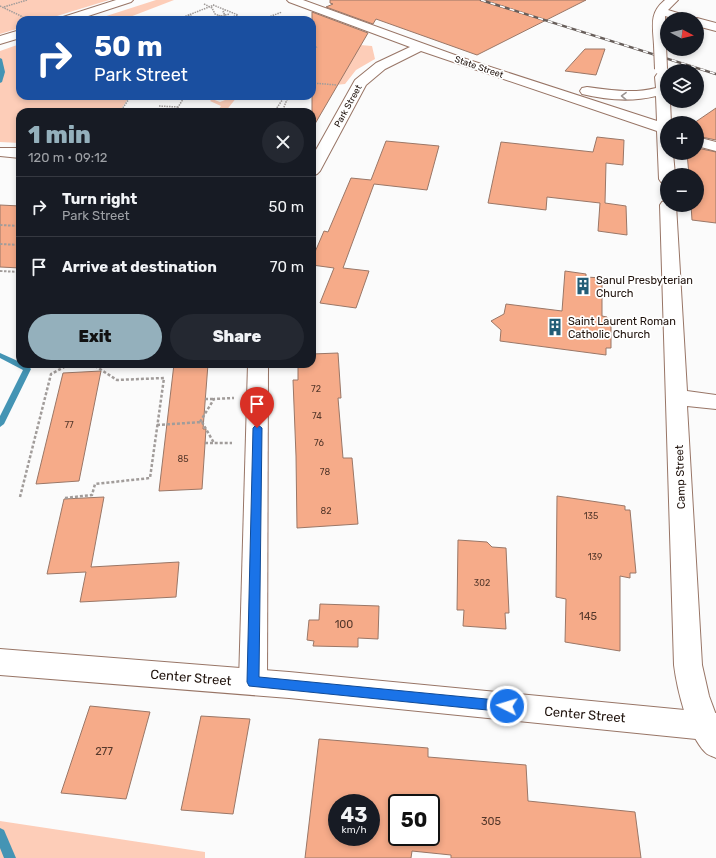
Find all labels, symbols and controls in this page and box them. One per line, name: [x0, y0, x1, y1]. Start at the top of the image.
north arrow: [660, 12, 704, 56]
map controls: [660, 12, 704, 212]
text: 50 m: [94, 30, 163, 63]
icon: right: [28, 32, 80, 84]
street label: State Street: [453, 54, 505, 80]
text: Park Street: [94, 64, 188, 86]
button: layers: [660, 64, 704, 108]
street label: Park Street: [332, 83, 364, 129]
one-way arrow: [621, 92, 627, 100]
button: +: [660, 116, 704, 160]
text: 1 min: [28, 121, 91, 149]
button: close: [262, 121, 304, 163]
text: 120 m · 09:12: [28, 150, 107, 165]
button: −: [660, 168, 704, 212]
text: Turn right: [62, 190, 137, 208]
icon: right: [28, 196, 50, 218]
text: 50 m: [269, 198, 304, 216]
text: Park Street: [62, 208, 130, 223]
icon: arrive: [28, 256, 50, 278]
text: Arrive at destination: [62, 258, 217, 276]
text: 70 m: [270, 258, 304, 276]
place label: Sanul Presbyterian Church: [596, 274, 693, 300]
building icon: Sanul Presbyterian Church: [573, 276, 593, 296]
button: Exit: [28, 314, 162, 360]
button: Share: [170, 314, 304, 360]
place label: Saint Laurent Roman Catholic Church: [568, 315, 676, 341]
building icon: Saint Laurent Roman Catholic Church: [545, 317, 565, 337]
house number: 72: [311, 384, 321, 394]
pin: [240, 387, 274, 428]
icon: arrive: [246, 393, 268, 415]
house number: 74: [312, 411, 322, 421]
house number: 77: [64, 420, 74, 430]
house number: 76: [314, 438, 324, 448]
street label: Camp Street: [673, 444, 688, 509]
house number: 85: [177, 454, 189, 464]
house number: 78: [320, 467, 330, 477]
house number: 82: [320, 506, 332, 516]
house number: 135: [584, 511, 598, 521]
house number: 139: [588, 552, 602, 562]
house number: 302: [474, 578, 490, 588]
house number: 145: [579, 610, 597, 623]
house number: 100: [335, 618, 353, 631]
street label: Center Street: [150, 666, 232, 689]
position arrow: [486, 685, 528, 727]
street label: Center Street: [544, 703, 626, 726]
house number: 277: [95, 745, 113, 758]
speed limit sign: 50: [388, 794, 440, 846]
text: 43: [341, 803, 367, 827]
house number: 305: [481, 815, 502, 828]
text: km/h: [342, 824, 366, 836]

